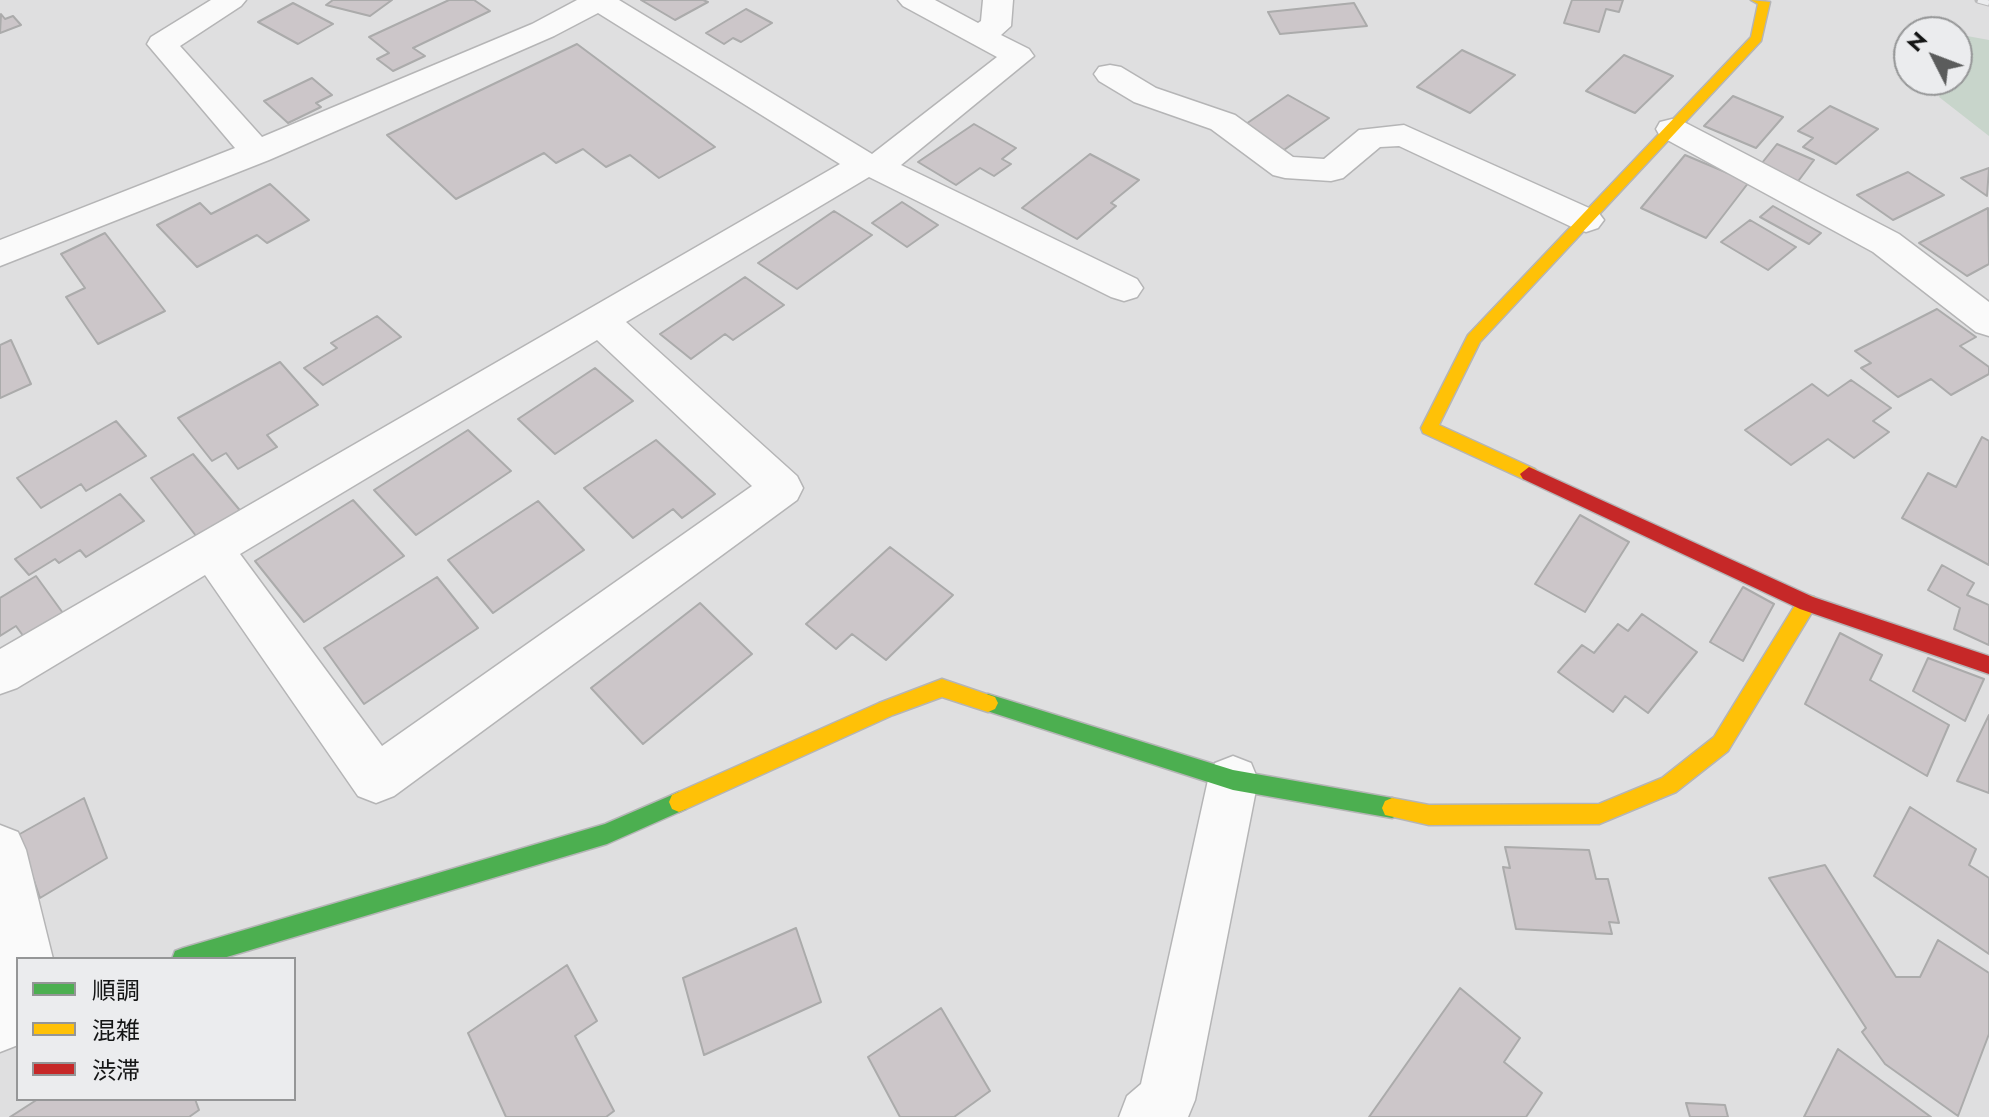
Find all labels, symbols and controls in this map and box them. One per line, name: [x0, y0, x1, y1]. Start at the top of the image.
north arrow: [1893, 16, 1973, 96]
text: N: [1899, 24, 1934, 58]
legend: [16, 957, 296, 1101]
text: 順調: [92, 973, 140, 1008]
text: 混雑: [92, 1013, 140, 1048]
text: 渋滞: [92, 1053, 140, 1088]

